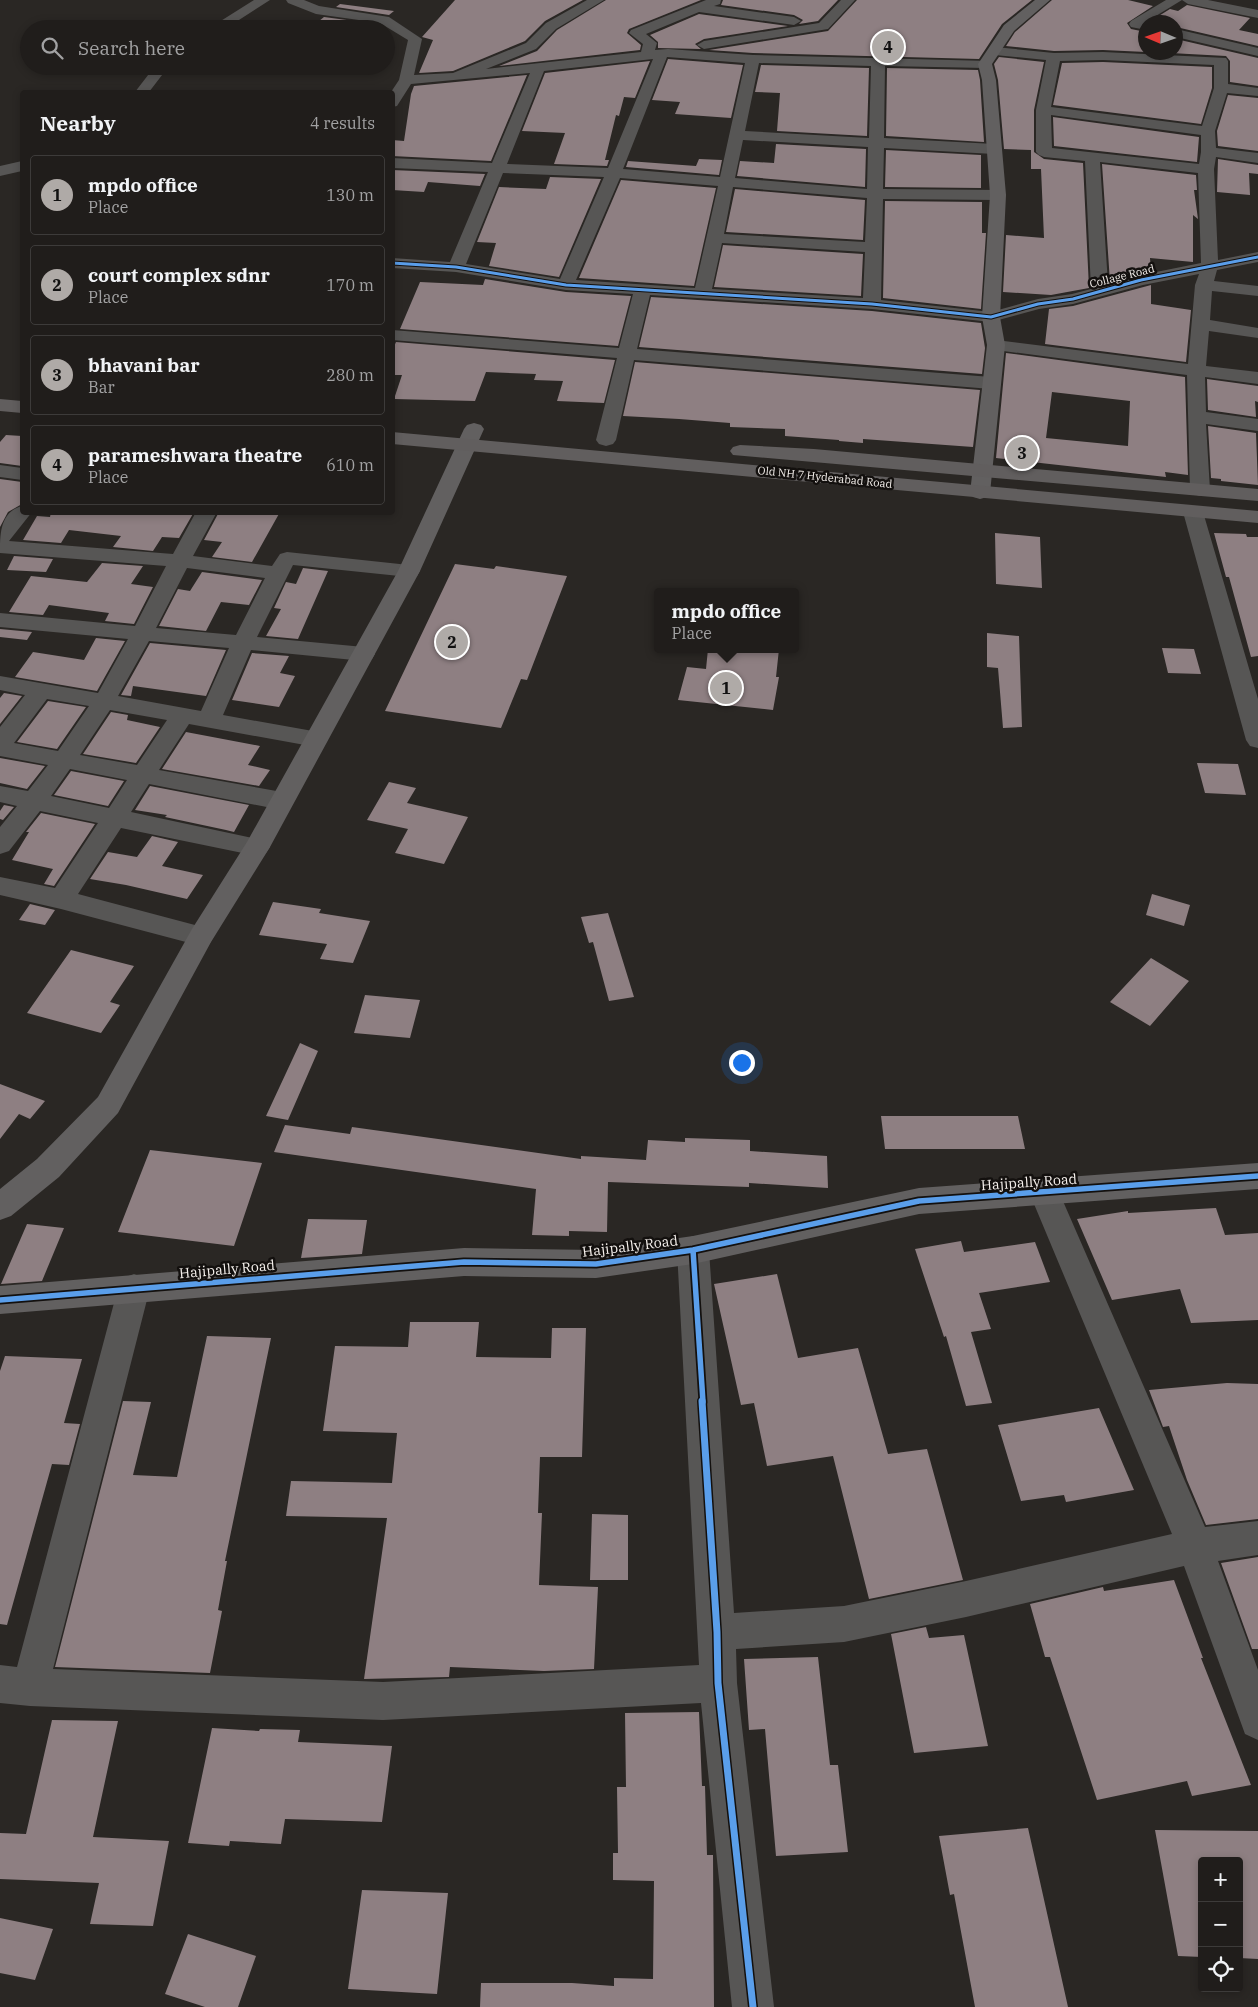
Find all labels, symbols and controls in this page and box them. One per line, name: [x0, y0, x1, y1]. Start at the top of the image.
north arrow: [1138, 15, 1183, 60]
search box: [20, 20, 395, 75]
pin: 4: [872, 28, 904, 66]
icon: search: [38, 34, 66, 62]
text: Search here: [78, 36, 185, 60]
text: Nearby: [40, 109, 116, 137]
text: 4 results: [310, 113, 375, 133]
text: mpdo office: [88, 173, 198, 197]
text: 1: [52, 185, 62, 205]
text: 130 m: [326, 185, 374, 205]
text: Place: [88, 197, 128, 217]
street label: Collage Road: [1088, 261, 1156, 291]
text: court complex sdnr: [88, 263, 270, 287]
text: 2: [52, 275, 62, 295]
text: 170 m: [326, 275, 374, 295]
text: Place: [88, 287, 128, 307]
text: bhavani bar: [88, 353, 200, 377]
text: 3: [52, 365, 62, 385]
text: 280 m: [326, 365, 374, 385]
text: Bar: [88, 377, 115, 397]
pin: 3: [1006, 434, 1038, 472]
text: parameshwara theatre: [88, 443, 302, 467]
text: 4: [52, 455, 62, 475]
text: 610 m: [326, 455, 374, 475]
street label: Old NH 7 Hyderabad Road: [757, 463, 893, 491]
text: Place: [88, 467, 128, 487]
popup: [654, 588, 799, 653]
text: mpdo office: [672, 599, 781, 623]
pin: 2: [436, 623, 468, 661]
text: Place: [672, 623, 712, 643]
pin: 1: [710, 669, 742, 707]
your location: [729, 1050, 755, 1076]
street label: Hajipally Road: [980, 1170, 1078, 1194]
street label: Hajipally Road: [581, 1231, 679, 1261]
street label: Hajipally Road: [178, 1256, 276, 1282]
map controls: [1198, 1857, 1243, 1992]
button: +: [1198, 1857, 1243, 1902]
button: −: [1198, 1902, 1243, 1947]
button: locate: [1198, 1947, 1243, 1992]

